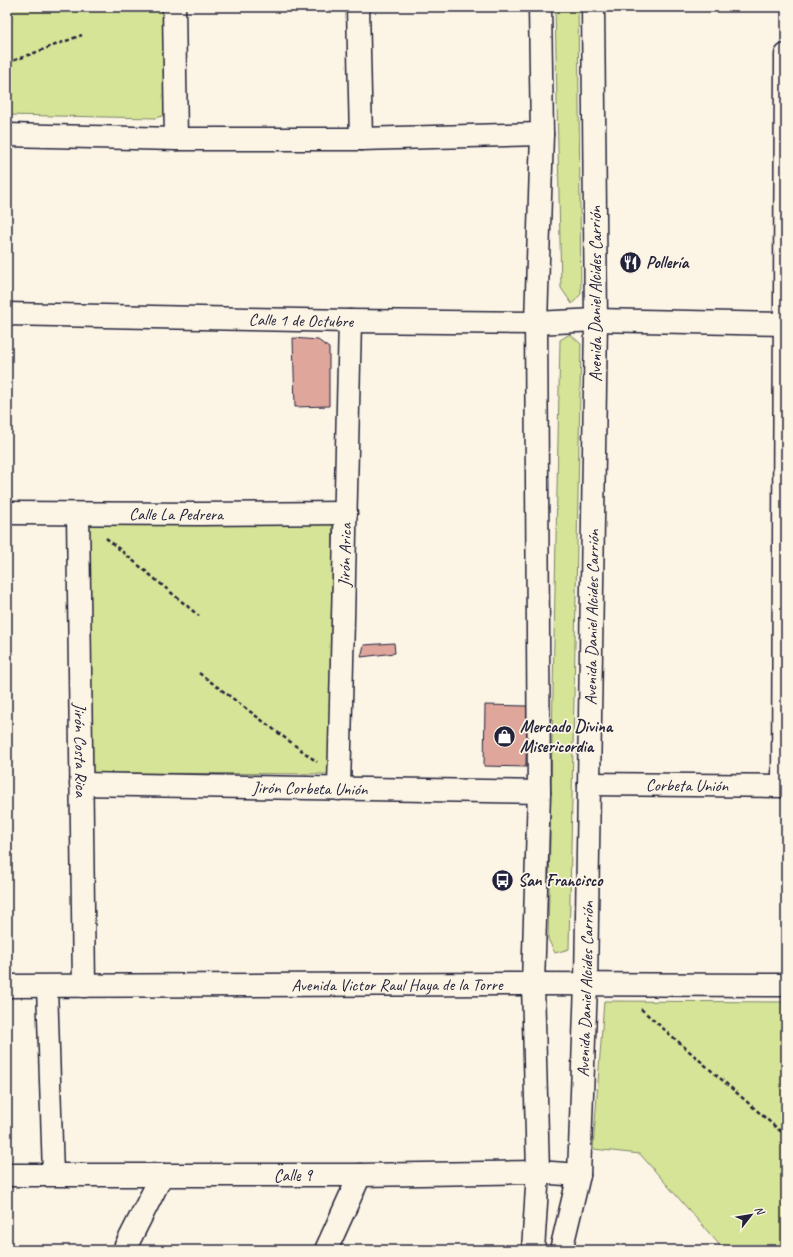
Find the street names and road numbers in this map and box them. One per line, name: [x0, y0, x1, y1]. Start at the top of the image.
street label: Avenida Daniel Alcides Carrión: [585, 205, 606, 382]
street label: Calle 1 de Octubre: [249, 309, 355, 332]
street label: Calle La Pedrera: [129, 504, 225, 525]
street label: Jirón Arica: [334, 522, 356, 588]
street label: Avenida Daniel Alcides Carrión: [580, 528, 604, 705]
street label: Jirón Costa Rica: [69, 702, 92, 799]
street label: Corbeta Unión: [646, 775, 730, 796]
street label: Jirón Corbeta Unión: [251, 777, 369, 800]
street label: Avenida Daniel Alcides Carrión: [573, 900, 598, 1078]
street label: Avenida Victor Raul Haya de la Torre: [291, 974, 504, 996]
street label: Calle 9: [274, 1165, 314, 1186]

